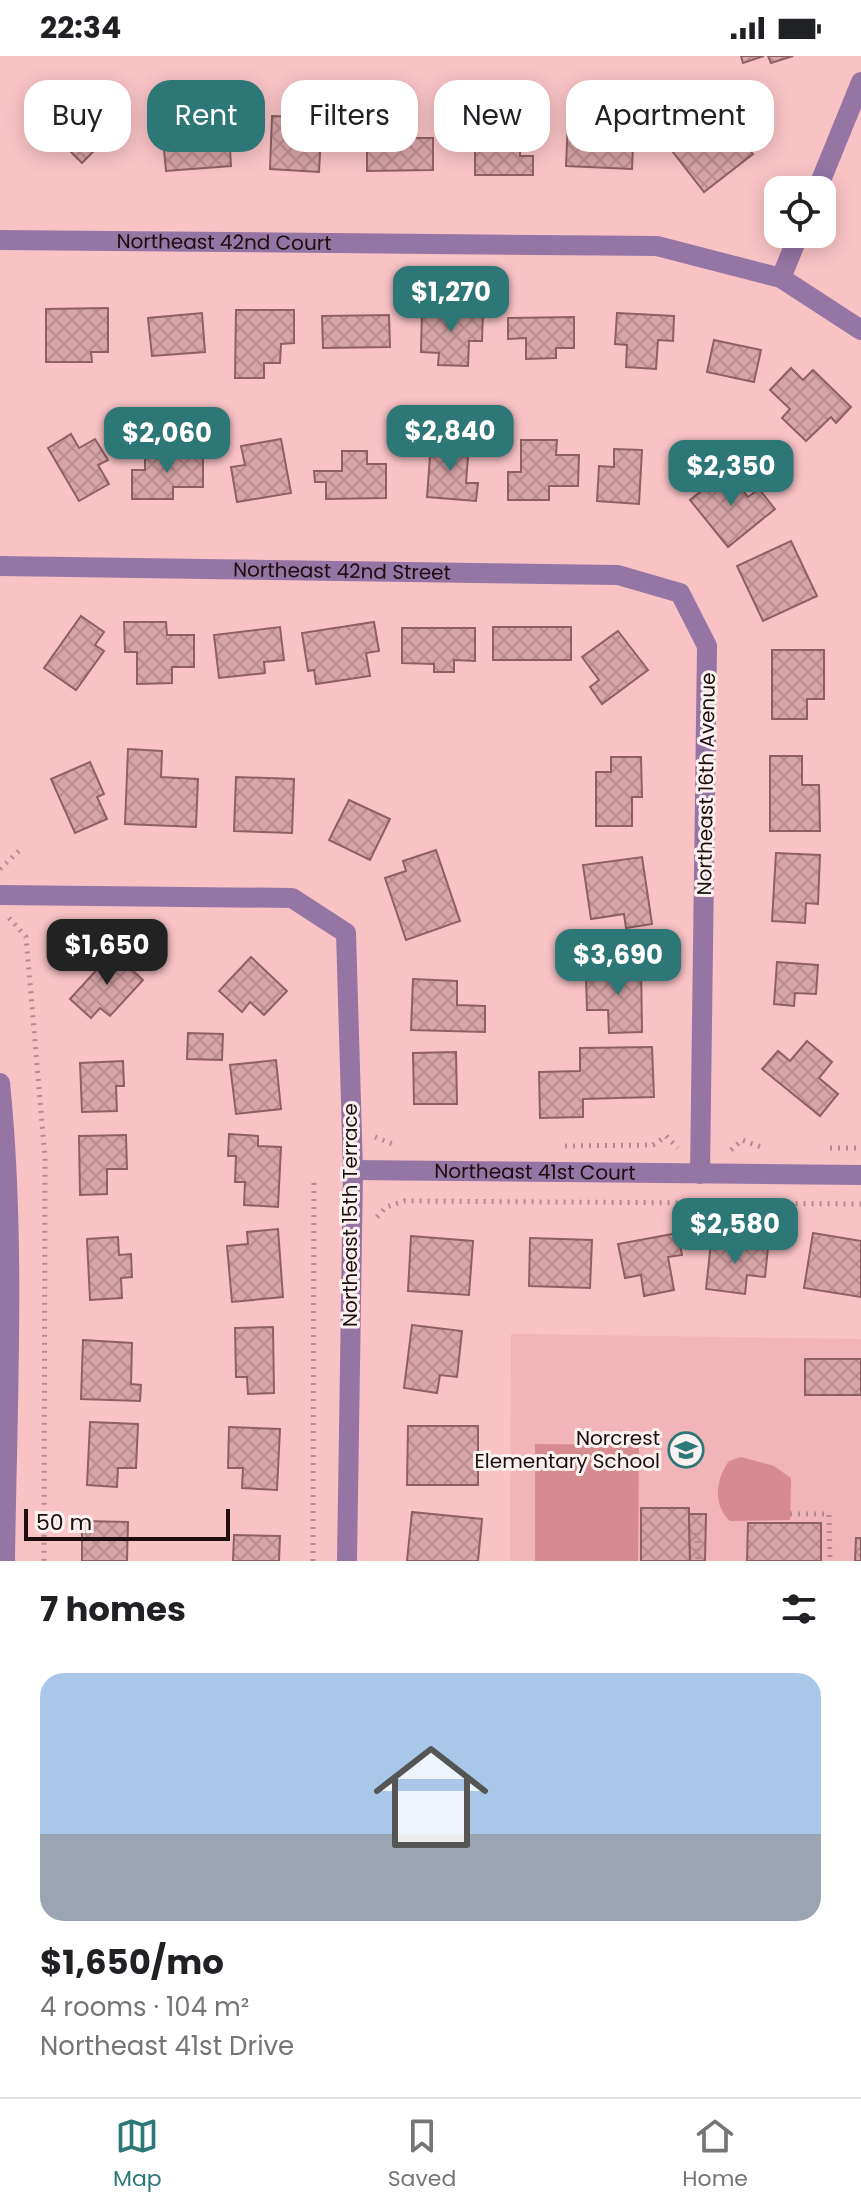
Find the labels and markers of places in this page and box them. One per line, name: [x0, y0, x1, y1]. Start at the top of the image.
pin: $1,270: [386, 266, 516, 334]
pin: $2,840: [385, 405, 515, 473]
pin: $2,060: [102, 407, 232, 475]
pin: $2,350: [666, 440, 796, 508]
pin: $1,650: [42, 919, 172, 987]
pin: $3,690: [553, 929, 683, 997]
pin: $2,580: [670, 1198, 800, 1266]
place label: Norcrest Elementary School: [475, 1424, 660, 1475]
school or university icon: Norcrest Elementary School: [667, 1431, 705, 1469]

